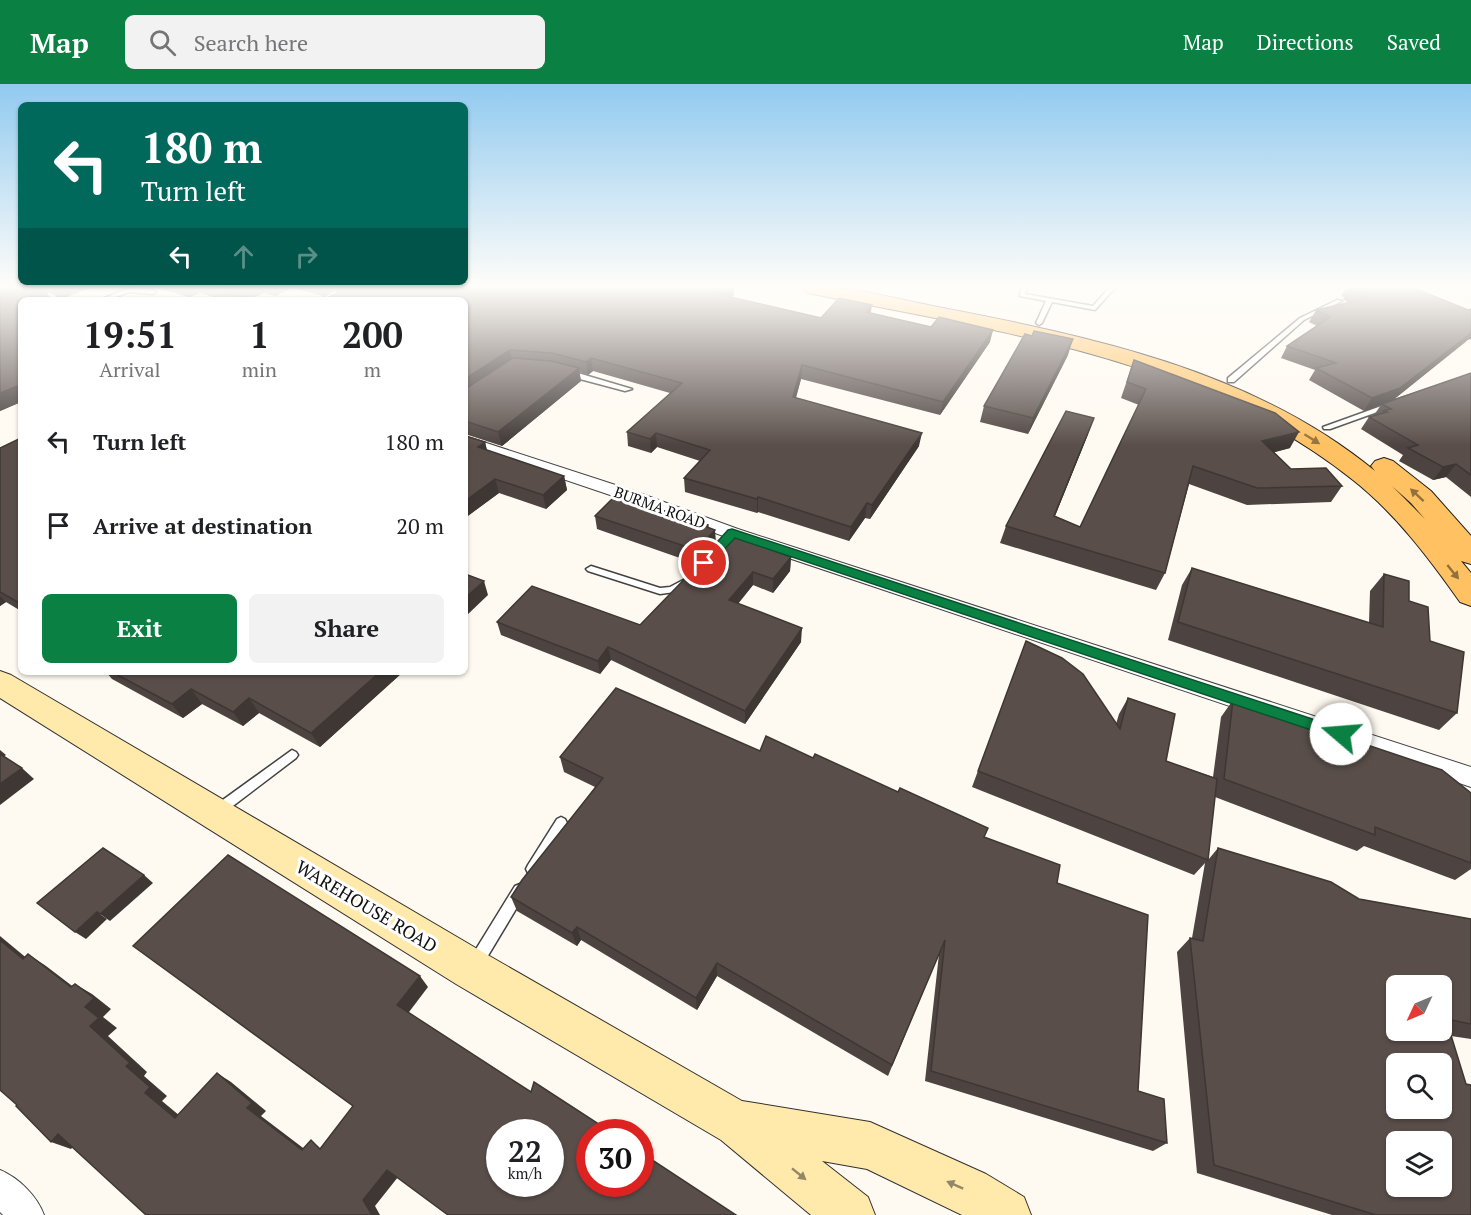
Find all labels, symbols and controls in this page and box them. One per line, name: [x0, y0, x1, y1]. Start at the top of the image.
search box: [125, 15, 545, 69]
text: Map: [30, 24, 89, 61]
icon: search: [146, 26, 179, 59]
text: Search here: [194, 28, 308, 57]
text: Map: [1183, 28, 1224, 56]
text: Directions: [1257, 28, 1354, 56]
text: Saved: [1387, 28, 1441, 56]
text: 180 m: [141, 119, 262, 175]
icon: left: [42, 126, 120, 204]
text: Turn left: [141, 173, 246, 209]
icon: left: [164, 240, 197, 273]
icon: ahead: [227, 240, 260, 273]
icon: right: [290, 240, 323, 273]
text: 19:51: [83, 311, 177, 358]
text: 1: [249, 311, 270, 358]
text: 200: [342, 311, 403, 358]
text: Arrival: [99, 356, 161, 383]
text: min: [242, 356, 277, 383]
text: m: [364, 356, 381, 383]
icon: left: [42, 425, 75, 458]
text: Turn left: [93, 427, 186, 456]
text: 180 m: [384, 427, 444, 456]
one-way arrow: [1304, 433, 1321, 444]
street label: BURMA ROAD: [612, 481, 708, 533]
one-way arrow: [1410, 488, 1425, 502]
icon: arrive: [42, 509, 75, 542]
text: Arrive at destination: [93, 511, 312, 540]
text: 20 m: [396, 511, 444, 540]
pin: [678, 537, 729, 588]
icon: arrive: [687, 546, 720, 579]
one-way arrow: [1446, 564, 1459, 579]
button: Exit: [42, 594, 237, 663]
button: Share: [249, 594, 444, 663]
position arrow: [1309, 702, 1373, 766]
street label: WAREHOUSE ROAD: [292, 854, 442, 958]
north arrow: [1386, 975, 1452, 1041]
map controls: [1386, 975, 1452, 1197]
button: search: [1386, 1053, 1452, 1119]
speed limit sign: 30: [576, 1119, 654, 1197]
text: 22: [508, 1131, 542, 1171]
button: layers: [1386, 1131, 1452, 1197]
text: km/h: [508, 1163, 542, 1183]
one-way arrow: [791, 1167, 807, 1180]
one-way arrow: [947, 1181, 964, 1190]

